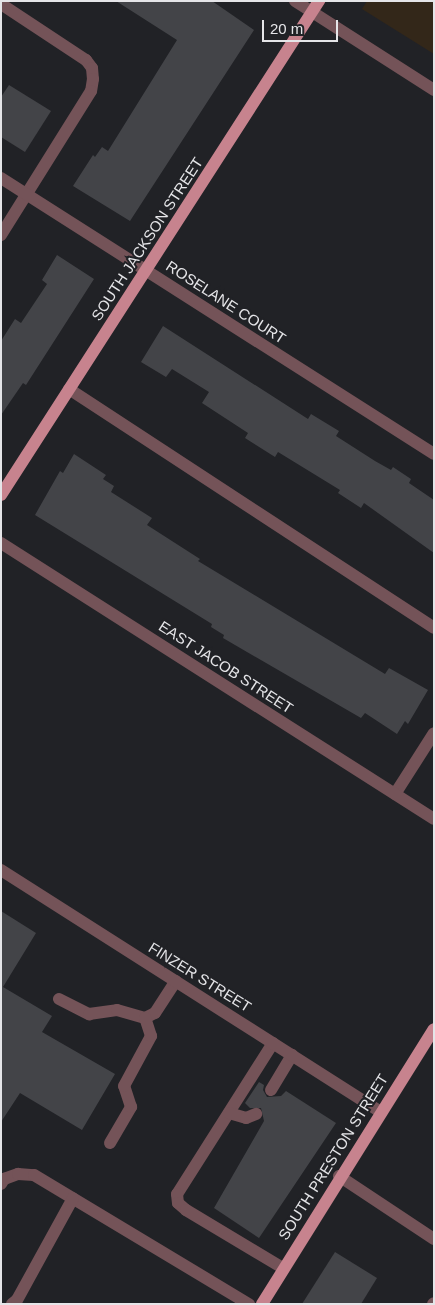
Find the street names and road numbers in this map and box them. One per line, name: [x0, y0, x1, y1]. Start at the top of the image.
street label: SOUTH JACKSON STREET: [87, 154, 207, 324]
street label: ROSELANE COURT: [163, 257, 289, 347]
street label: EAST JACOB STREET: [155, 617, 297, 717]
street label: FINZER STREET: [145, 938, 255, 1016]
street label: SOUTH PRESTON STREET: [274, 1071, 392, 1243]

